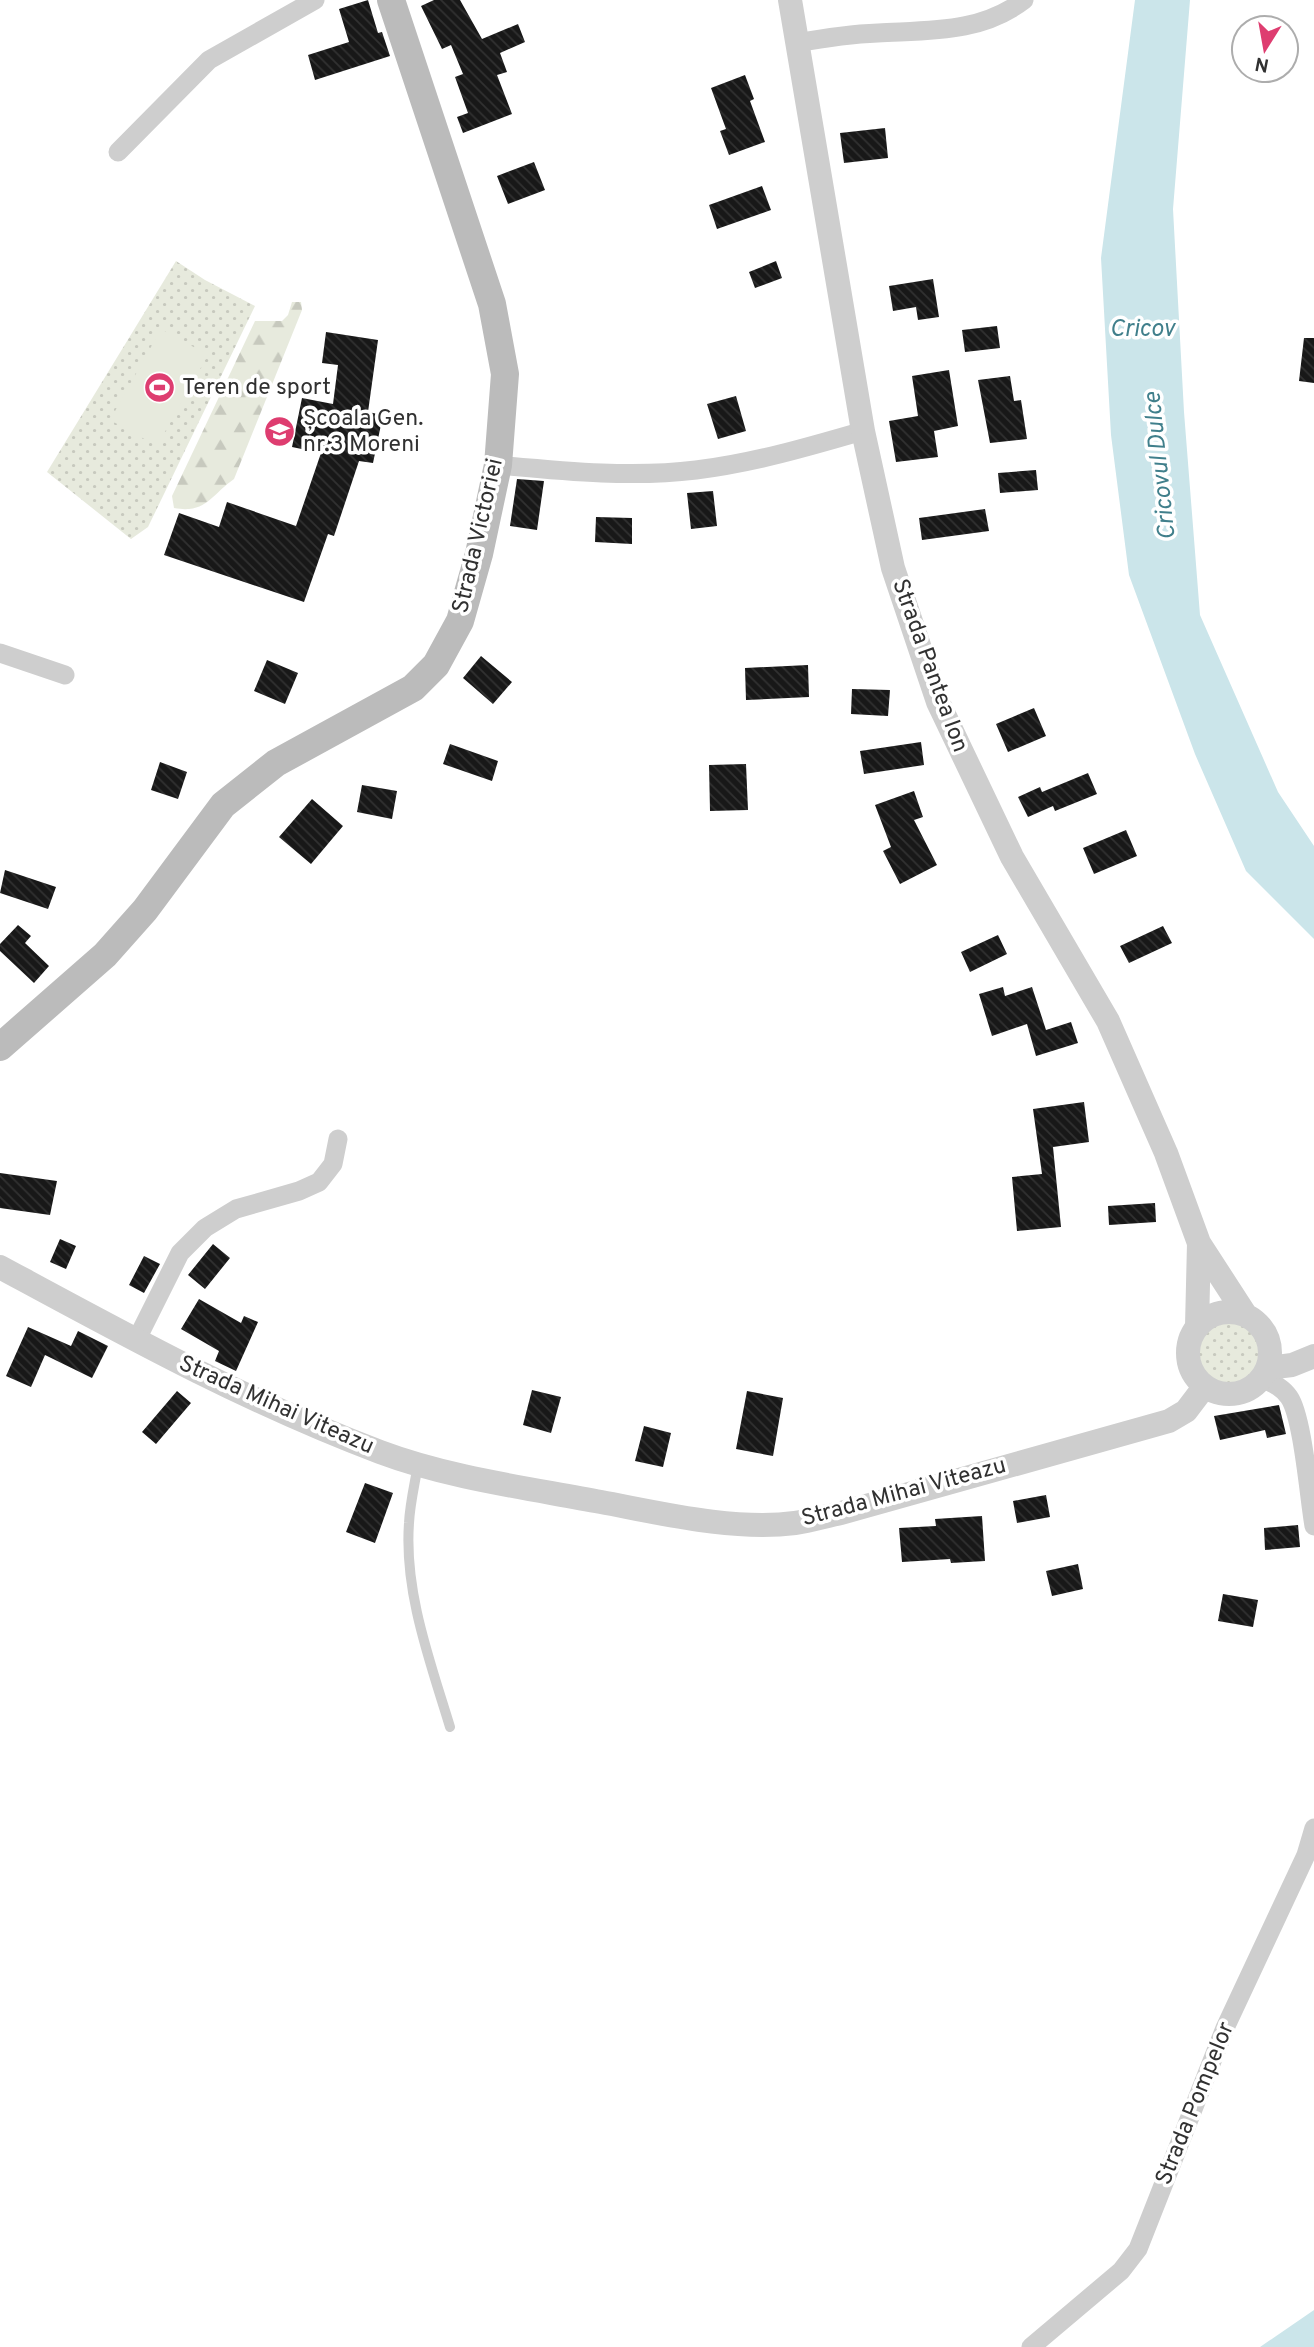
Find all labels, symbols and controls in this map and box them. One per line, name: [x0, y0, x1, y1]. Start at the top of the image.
north arrow: [1230, 14, 1300, 84]
text: N: [1253, 51, 1271, 77]
water label: Cricov: [1109, 315, 1177, 345]
sports icon: Teren de sport: [142, 371, 176, 405]
place label: Teren de sport: [182, 374, 331, 403]
water label: Cricovul Dulce: [1138, 390, 1184, 542]
place label: Școala Gen. nr.3 Moreni: [303, 405, 424, 460]
school or university icon: Școala Gen. nr.3 Moreni: [263, 415, 297, 449]
street label: Strada Victoriei: [447, 456, 511, 616]
street label: Strada Pantea Ion: [884, 575, 974, 757]
street label: Strada Mihai Viteazu: [174, 1350, 378, 1462]
street label: Strada Mihai Viteazu: [798, 1452, 1010, 1534]
street label: Strada Pompelor: [1150, 2018, 1242, 2190]

